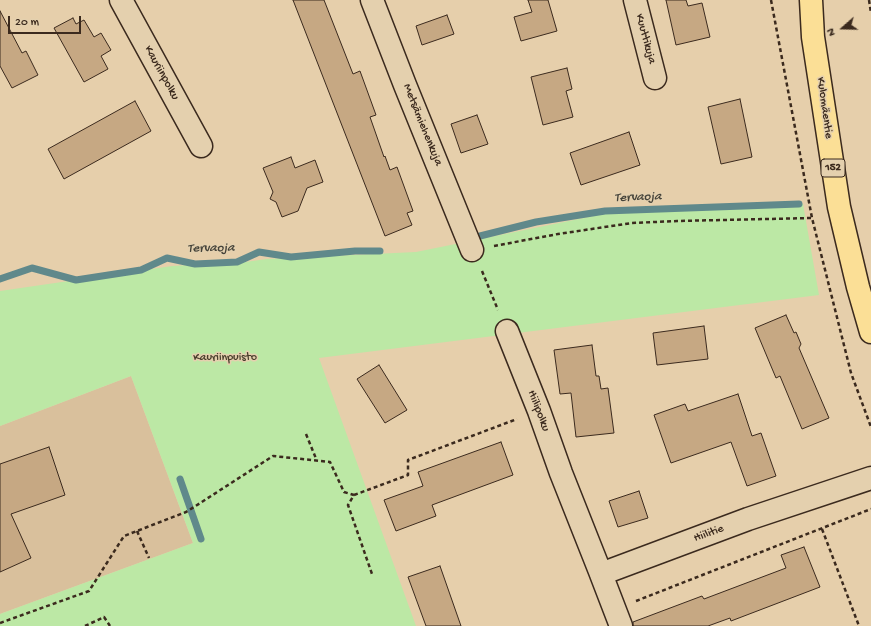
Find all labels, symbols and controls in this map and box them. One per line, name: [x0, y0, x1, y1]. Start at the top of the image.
scale bar: [10, 8, 83, 34]
north arrow: [823, 8, 863, 48]
street label: Kuuttikuja: [631, 12, 659, 66]
text: 20 m: [15, 16, 39, 30]
text: N: [825, 27, 839, 38]
street label: Kauriinpolku: [140, 43, 182, 103]
street label: Kulomäentie: [813, 76, 835, 140]
street label: Metsämiehenkuja: [399, 82, 445, 168]
road number: 152: [821, 159, 845, 177]
water label: Tervaoja: [614, 189, 662, 207]
water label: Tervaoja: [187, 241, 235, 257]
park label: Kauriinpuisto: [193, 351, 257, 365]
street label: Hiilipolku: [524, 388, 552, 434]
street label: Hiilitie: [692, 522, 726, 546]

